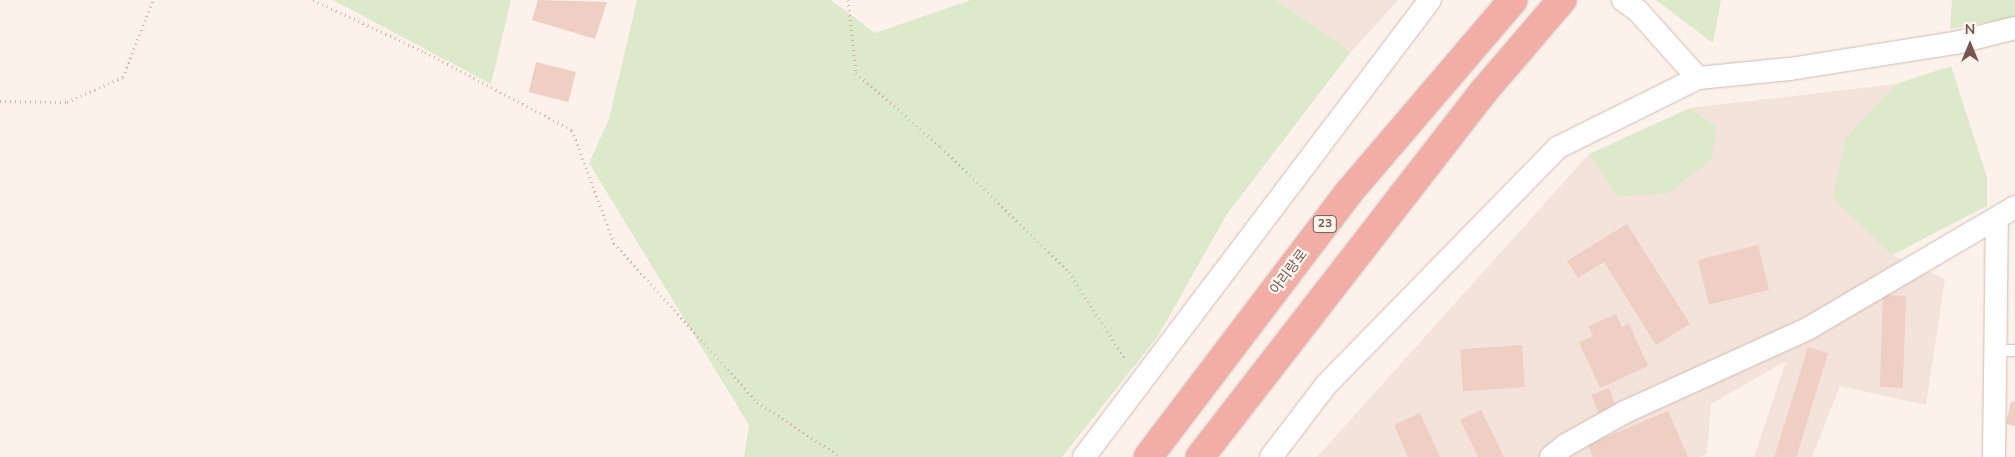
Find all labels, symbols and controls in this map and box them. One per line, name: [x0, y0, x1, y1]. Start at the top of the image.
north arrow: [1945, 20, 1995, 70]
text: N: [1965, 20, 1975, 39]
road number: 23: [1312, 214, 1338, 233]
street label: 아리랑로: [1267, 246, 1311, 298]

